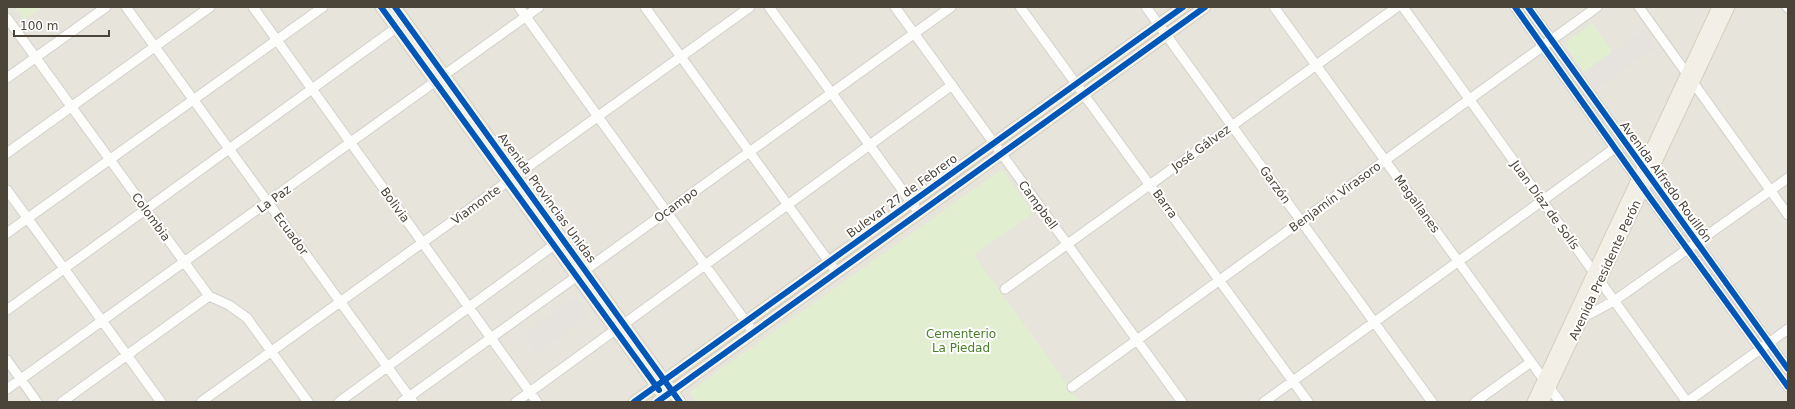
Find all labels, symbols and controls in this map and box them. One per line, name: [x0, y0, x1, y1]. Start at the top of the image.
scale bar: [14, 12, 109, 38]
text: 100 m: [20, 19, 58, 33]
street label: Avenida Alfredo Rouillón: [1617, 119, 1715, 245]
street label: José Gálvez: [1168, 122, 1233, 175]
street label: Avenida Provincias Unidas: [495, 130, 599, 266]
street label: Bulevar 27 de Febrero: [844, 151, 960, 241]
street label: Juan Díaz de Solís: [1507, 157, 1582, 252]
street label: Benjamín Virasoro: [1287, 159, 1383, 235]
street label: Garzón: [1257, 164, 1293, 206]
street label: Magallanes: [1391, 172, 1443, 236]
street label: Campbell: [1016, 178, 1060, 232]
street label: La Paz: [254, 182, 294, 216]
street label: Viamonte: [449, 182, 503, 228]
street label: Bolivia: [378, 185, 412, 225]
street label: Ocampo: [652, 185, 700, 225]
street label: Barra: [1150, 187, 1180, 221]
street label: Colombia: [129, 190, 173, 244]
street label: Avenida Presidente Perón: [1566, 198, 1644, 342]
street label: Ecuador: [271, 210, 311, 258]
park label: Cementerio La Piedad: [926, 327, 996, 355]

